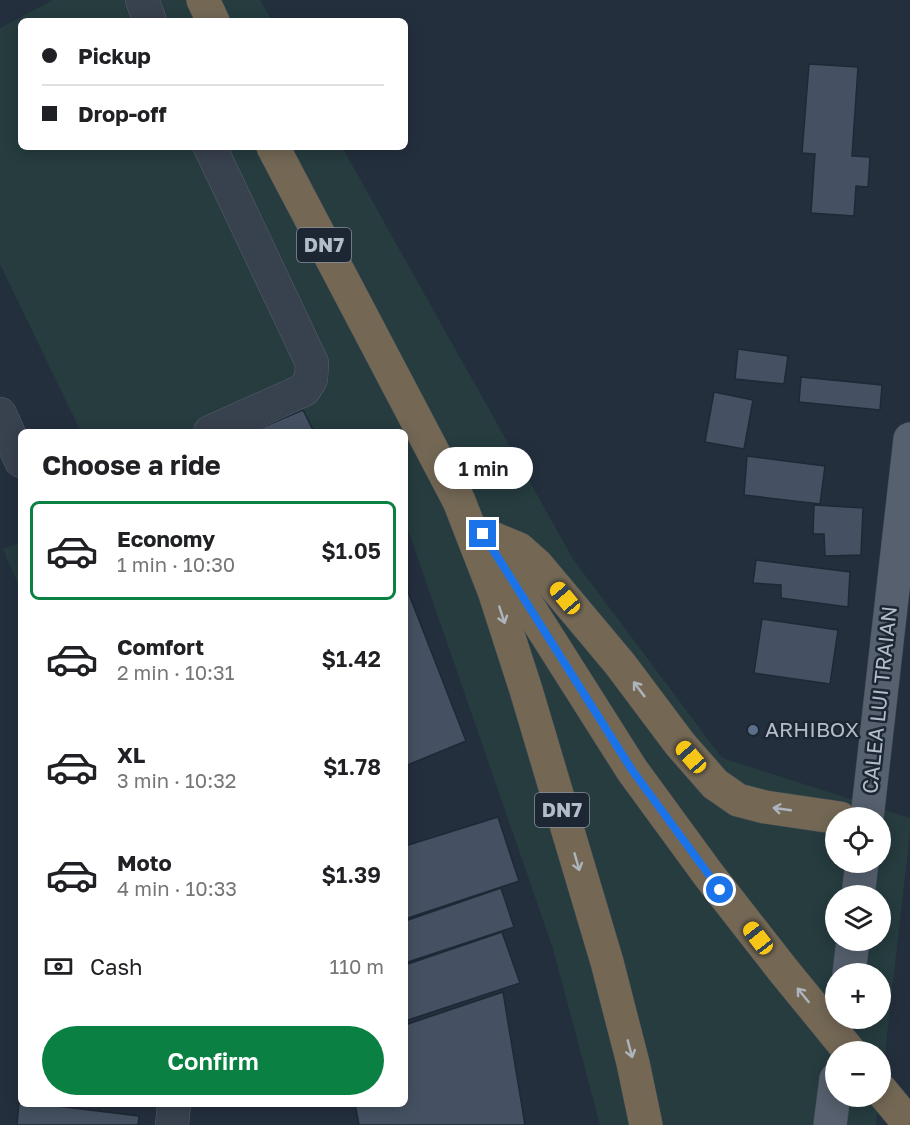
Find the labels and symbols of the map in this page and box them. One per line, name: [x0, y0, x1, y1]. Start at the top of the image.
road number: DN7: [297, 228, 351, 262]
callout: 1 min: [434, 447, 532, 489]
route end: [469, 520, 496, 547]
car: [547, 578, 583, 618]
one-way arrow: [497, 605, 508, 624]
street label: CALEA LUI TRAIAN: [856, 605, 902, 795]
one-way arrow: [632, 681, 645, 697]
place label: ARHIBOX: [765, 716, 859, 742]
marker: ARHIBOX: [746, 723, 760, 737]
car: [672, 738, 710, 776]
road number: DN7: [535, 793, 589, 827]
one-way arrow: [773, 804, 792, 815]
one-way arrow: [572, 852, 583, 871]
route start: [706, 876, 733, 903]
car: [740, 918, 776, 958]
one-way arrow: [797, 987, 810, 1003]
one-way arrow: [624, 1040, 636, 1059]

